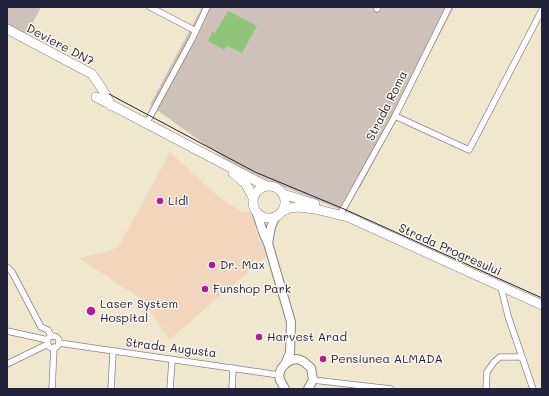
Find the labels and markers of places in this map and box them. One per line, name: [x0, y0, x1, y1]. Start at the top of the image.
place label: Lidl: [168, 194, 189, 208]
marker: Lidl: [155, 196, 165, 206]
place label: Dr. Max: [220, 258, 265, 272]
marker: Dr. Max: [207, 260, 217, 270]
place label: Funshop Park: [213, 282, 291, 296]
marker: Funshop Park: [200, 284, 210, 294]
place label: Laser System Hospital: [100, 297, 178, 325]
marker: Laser System Hospital: [85, 305, 97, 317]
place label: Harvest Arad: [267, 330, 347, 344]
marker: Harvest Arad: [254, 332, 264, 342]
place label: Pensiunea ALMADA: [331, 352, 443, 366]
marker: Pensiunea ALMADA: [318, 354, 328, 364]

